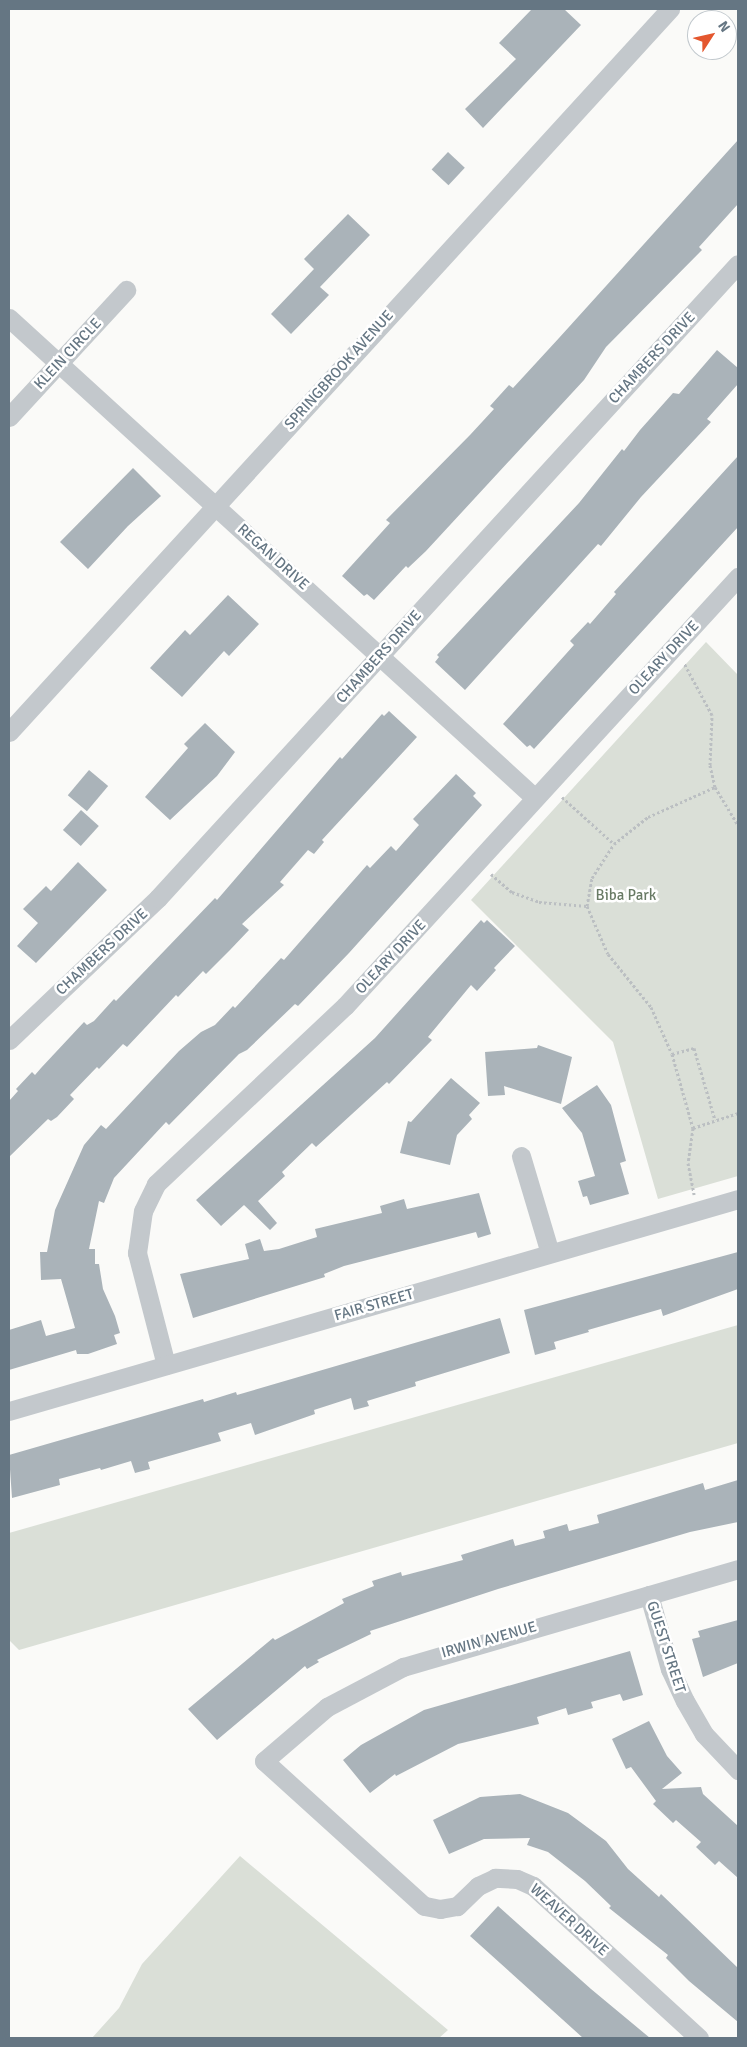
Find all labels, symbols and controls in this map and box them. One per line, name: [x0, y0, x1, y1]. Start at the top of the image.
north arrow: [687, 10, 737, 60]
text: N: [714, 18, 734, 36]
street label: SPRINGBROOK AVENUE: [281, 307, 397, 433]
street label: CHAMBERS DRIVE: [605, 308, 699, 408]
street label: KLEIN CIRCLE: [31, 315, 105, 393]
street label: REGAN DRIVE: [234, 520, 312, 594]
street label: CHAMBERS DRIVE: [333, 607, 425, 707]
street label: OLEARY DRIVE: [625, 617, 703, 699]
park label: Biba Park: [596, 887, 656, 905]
street label: CHAMBERS DRIVE: [52, 905, 152, 999]
street label: OLEARY DRIVE: [352, 916, 430, 998]
street label: FAIR STREET: [332, 1285, 416, 1325]
street label: GUEST STREET: [643, 1599, 689, 1695]
street label: IRWIN AVENUE: [439, 1618, 539, 1662]
street label: WEAVER DRIVE: [526, 1880, 612, 1960]

